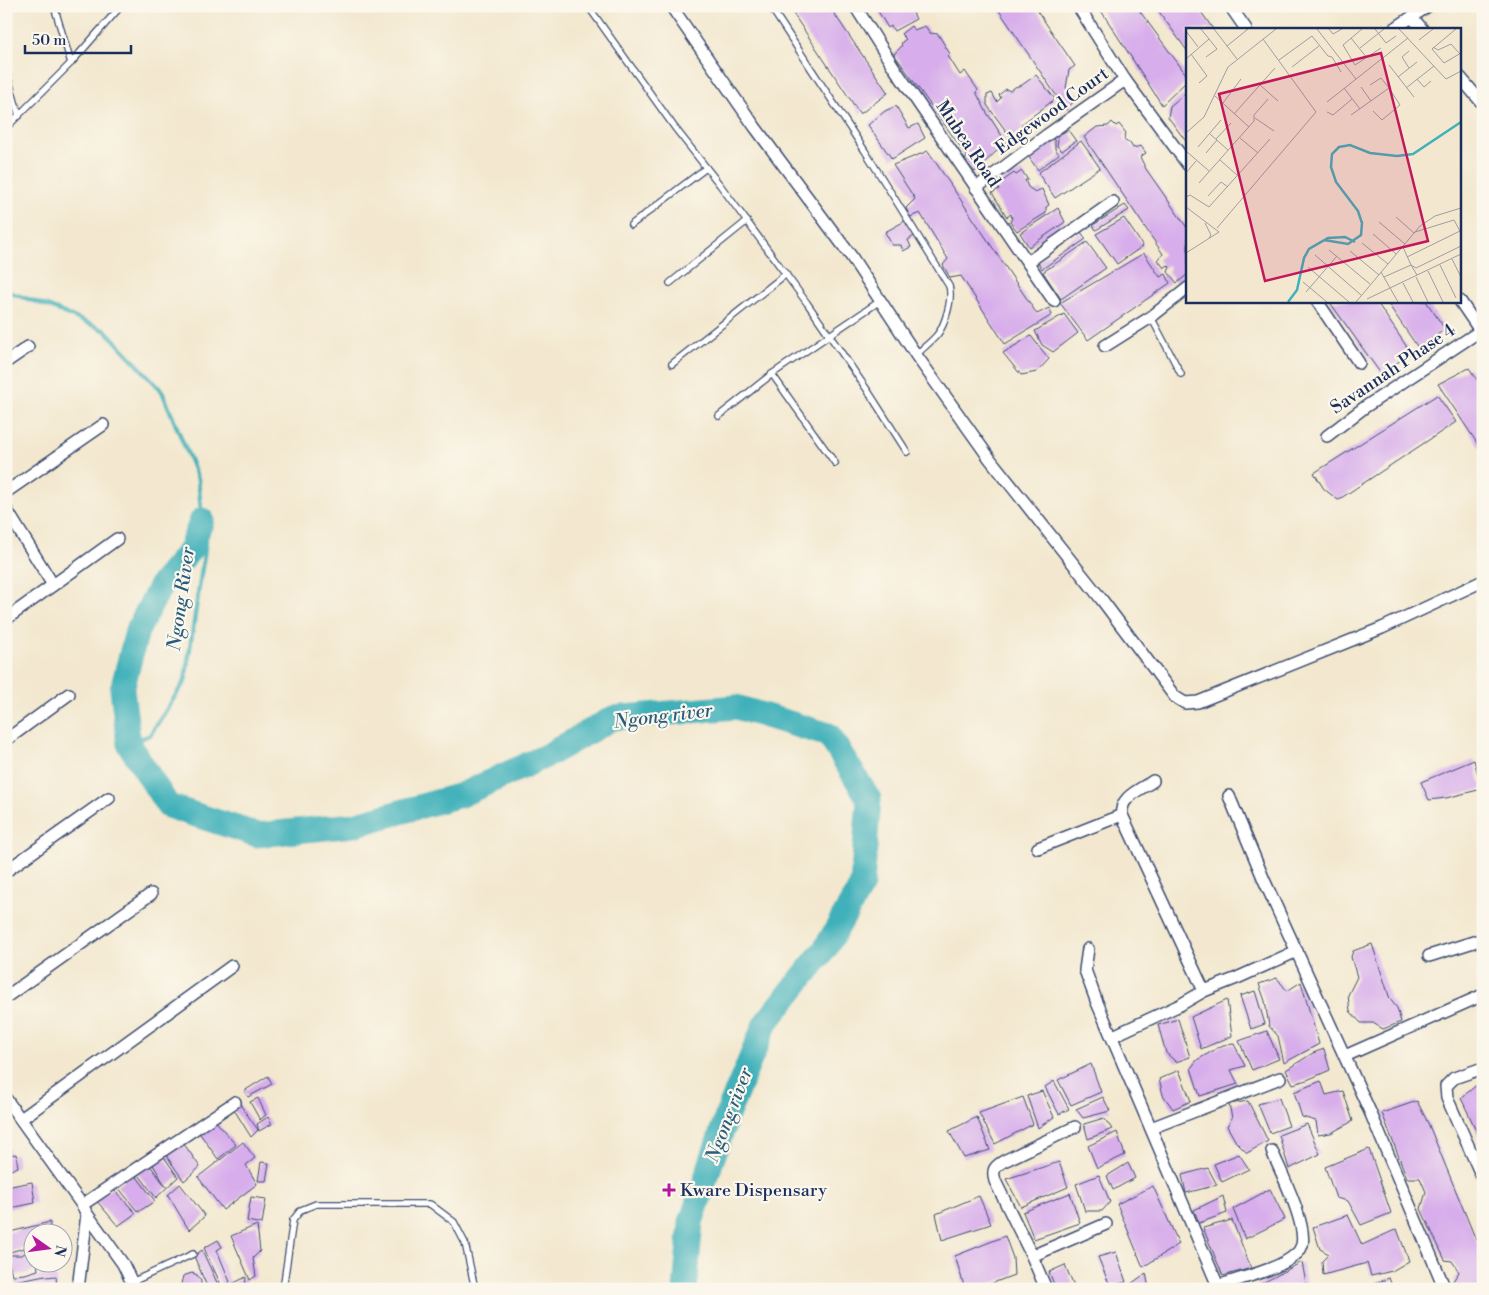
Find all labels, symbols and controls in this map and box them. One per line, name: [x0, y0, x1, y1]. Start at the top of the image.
scale bar: [25, 22, 131, 54]
inset map: [1186, 28, 1462, 302]
text: 50 m: [32, 31, 66, 50]
street label: Edgewood Court: [991, 62, 1114, 160]
street label: Mubea Road: [930, 96, 1006, 193]
street label: Savannah Phase 4: [1326, 319, 1460, 419]
water label: Ngong River: [162, 545, 200, 653]
water label: Ngong river: [611, 698, 715, 734]
water label: Ngong river: [700, 1063, 758, 1167]
place label: Kware Dispensary: [680, 1179, 827, 1202]
marker: Kware Dispensary: [662, 1183, 676, 1197]
north arrow: [22, 1222, 72, 1272]
text: N: [50, 1243, 70, 1258]

